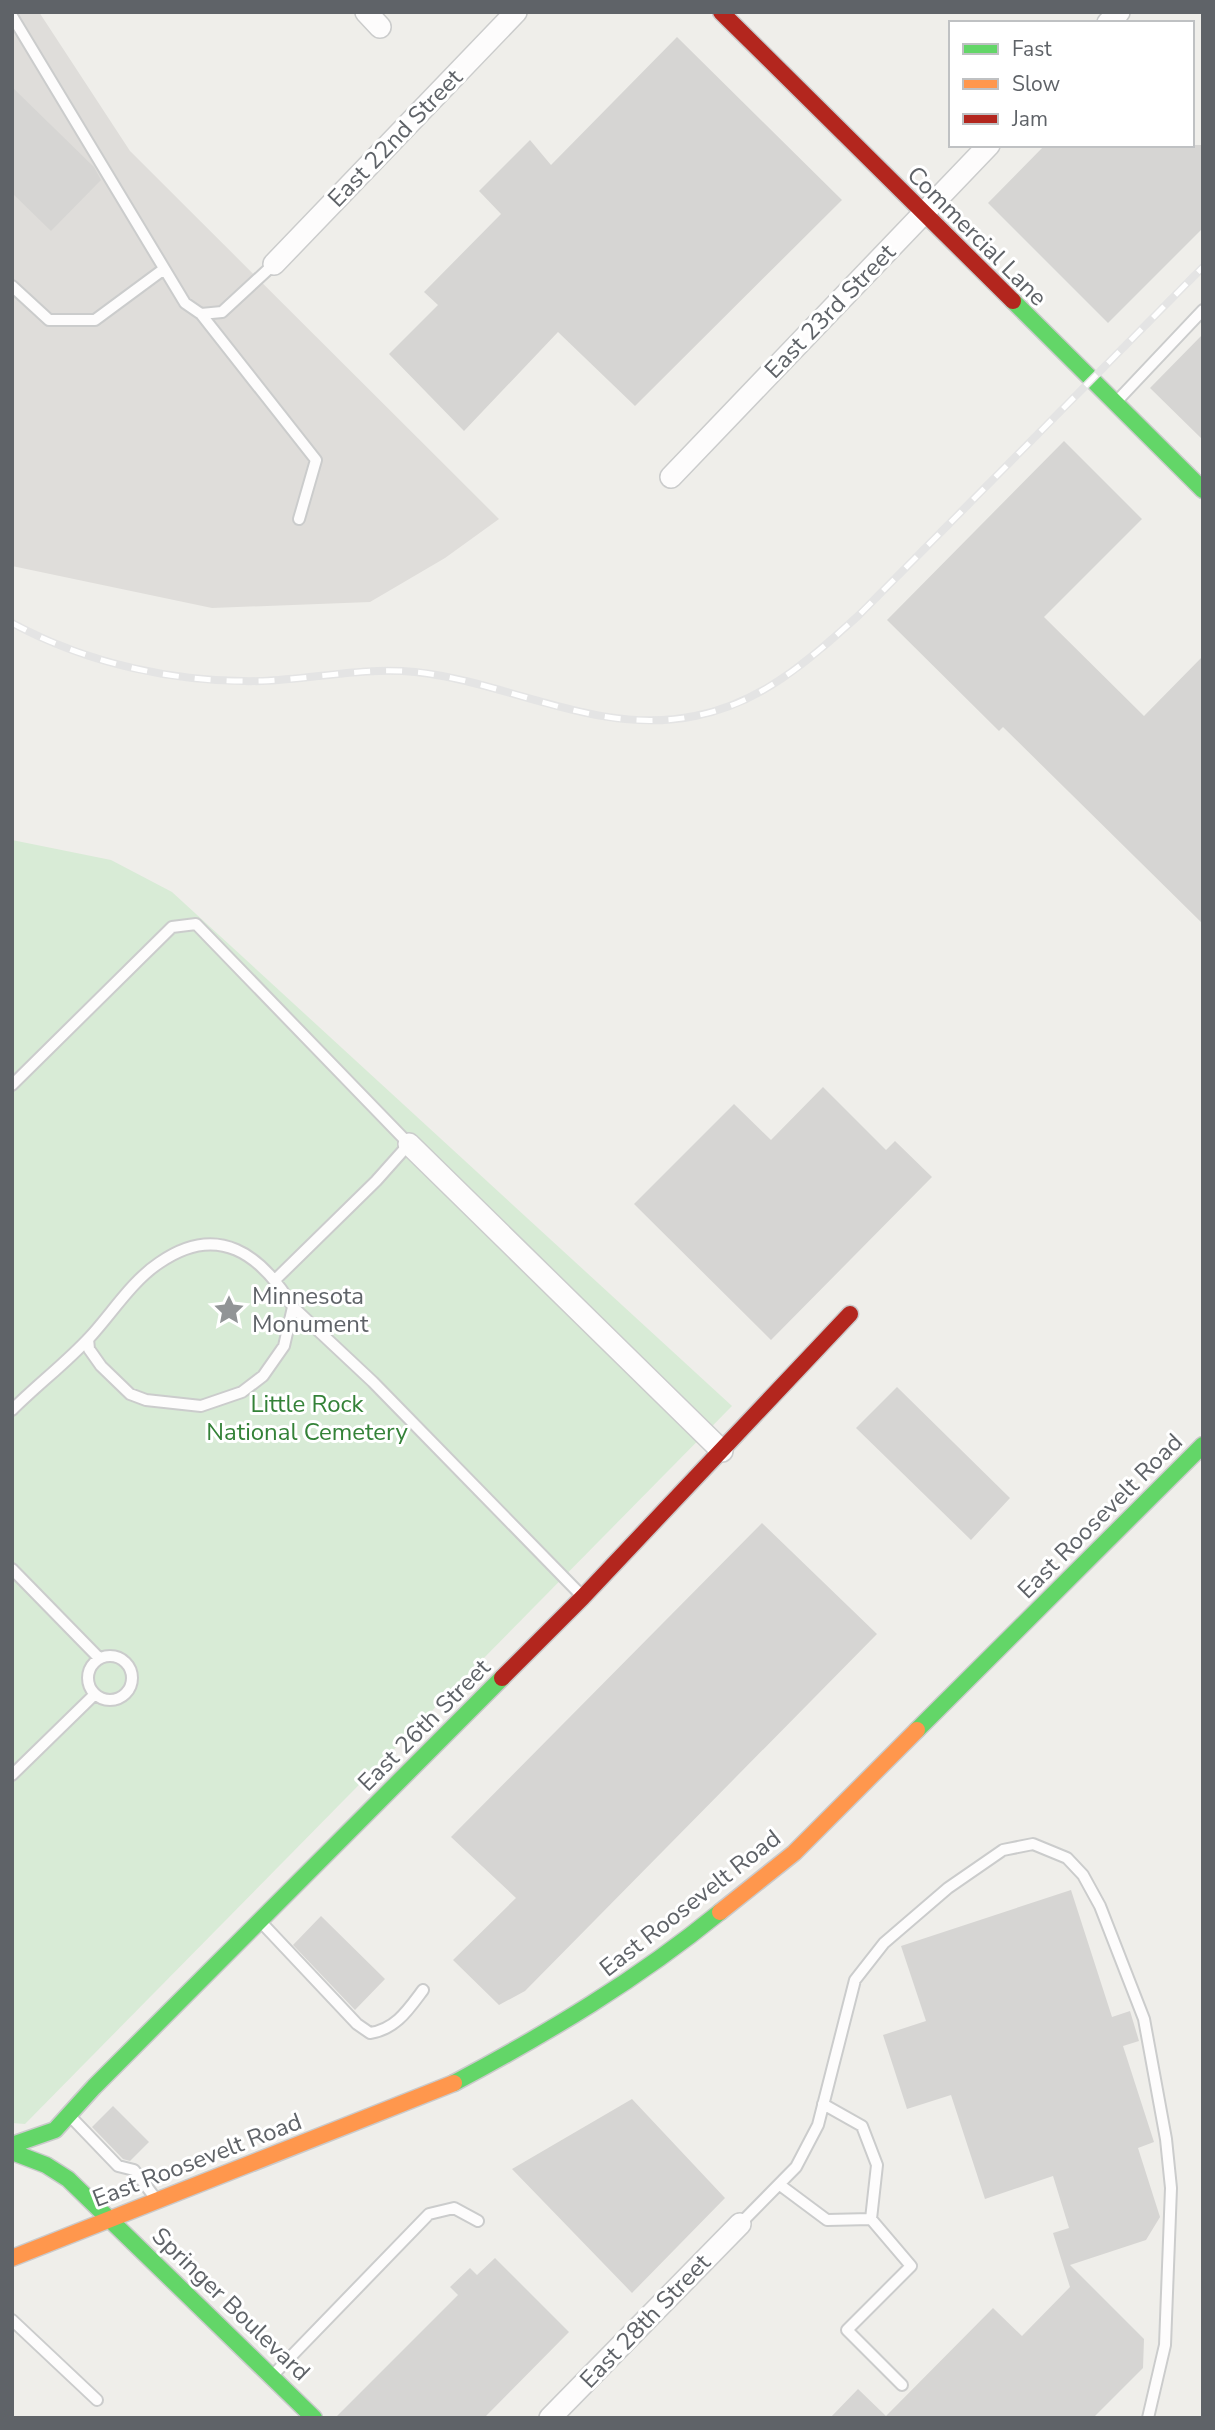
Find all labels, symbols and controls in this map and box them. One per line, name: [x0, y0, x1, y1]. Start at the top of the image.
legend: [949, 21, 1194, 147]
text: Fast: [1012, 35, 1052, 63]
street label: East 22nd Street: [321, 62, 470, 214]
text: Slow: [1012, 70, 1061, 98]
text: Jam: [1011, 105, 1048, 133]
street label: Commercial Lane: [900, 159, 1054, 313]
street label: East 23rd Street: [758, 236, 903, 385]
place label: Minnesota Monument: [252, 1280, 369, 1340]
place icon: Minnesota Monument: [212, 1293, 246, 1327]
park label: Little Rock National Cemetery: [206, 1388, 408, 1448]
street label: East Roosevelt Road: [1010, 1426, 1190, 1606]
street label: East 26th Street: [351, 1651, 498, 1798]
street label: East Roosevelt Road: [593, 1822, 787, 1984]
street label: East Roosevelt Road: [88, 2105, 306, 2215]
street label: Springer Boulevard: [145, 2220, 317, 2388]
street label: East 28th Street: [573, 2247, 718, 2395]

